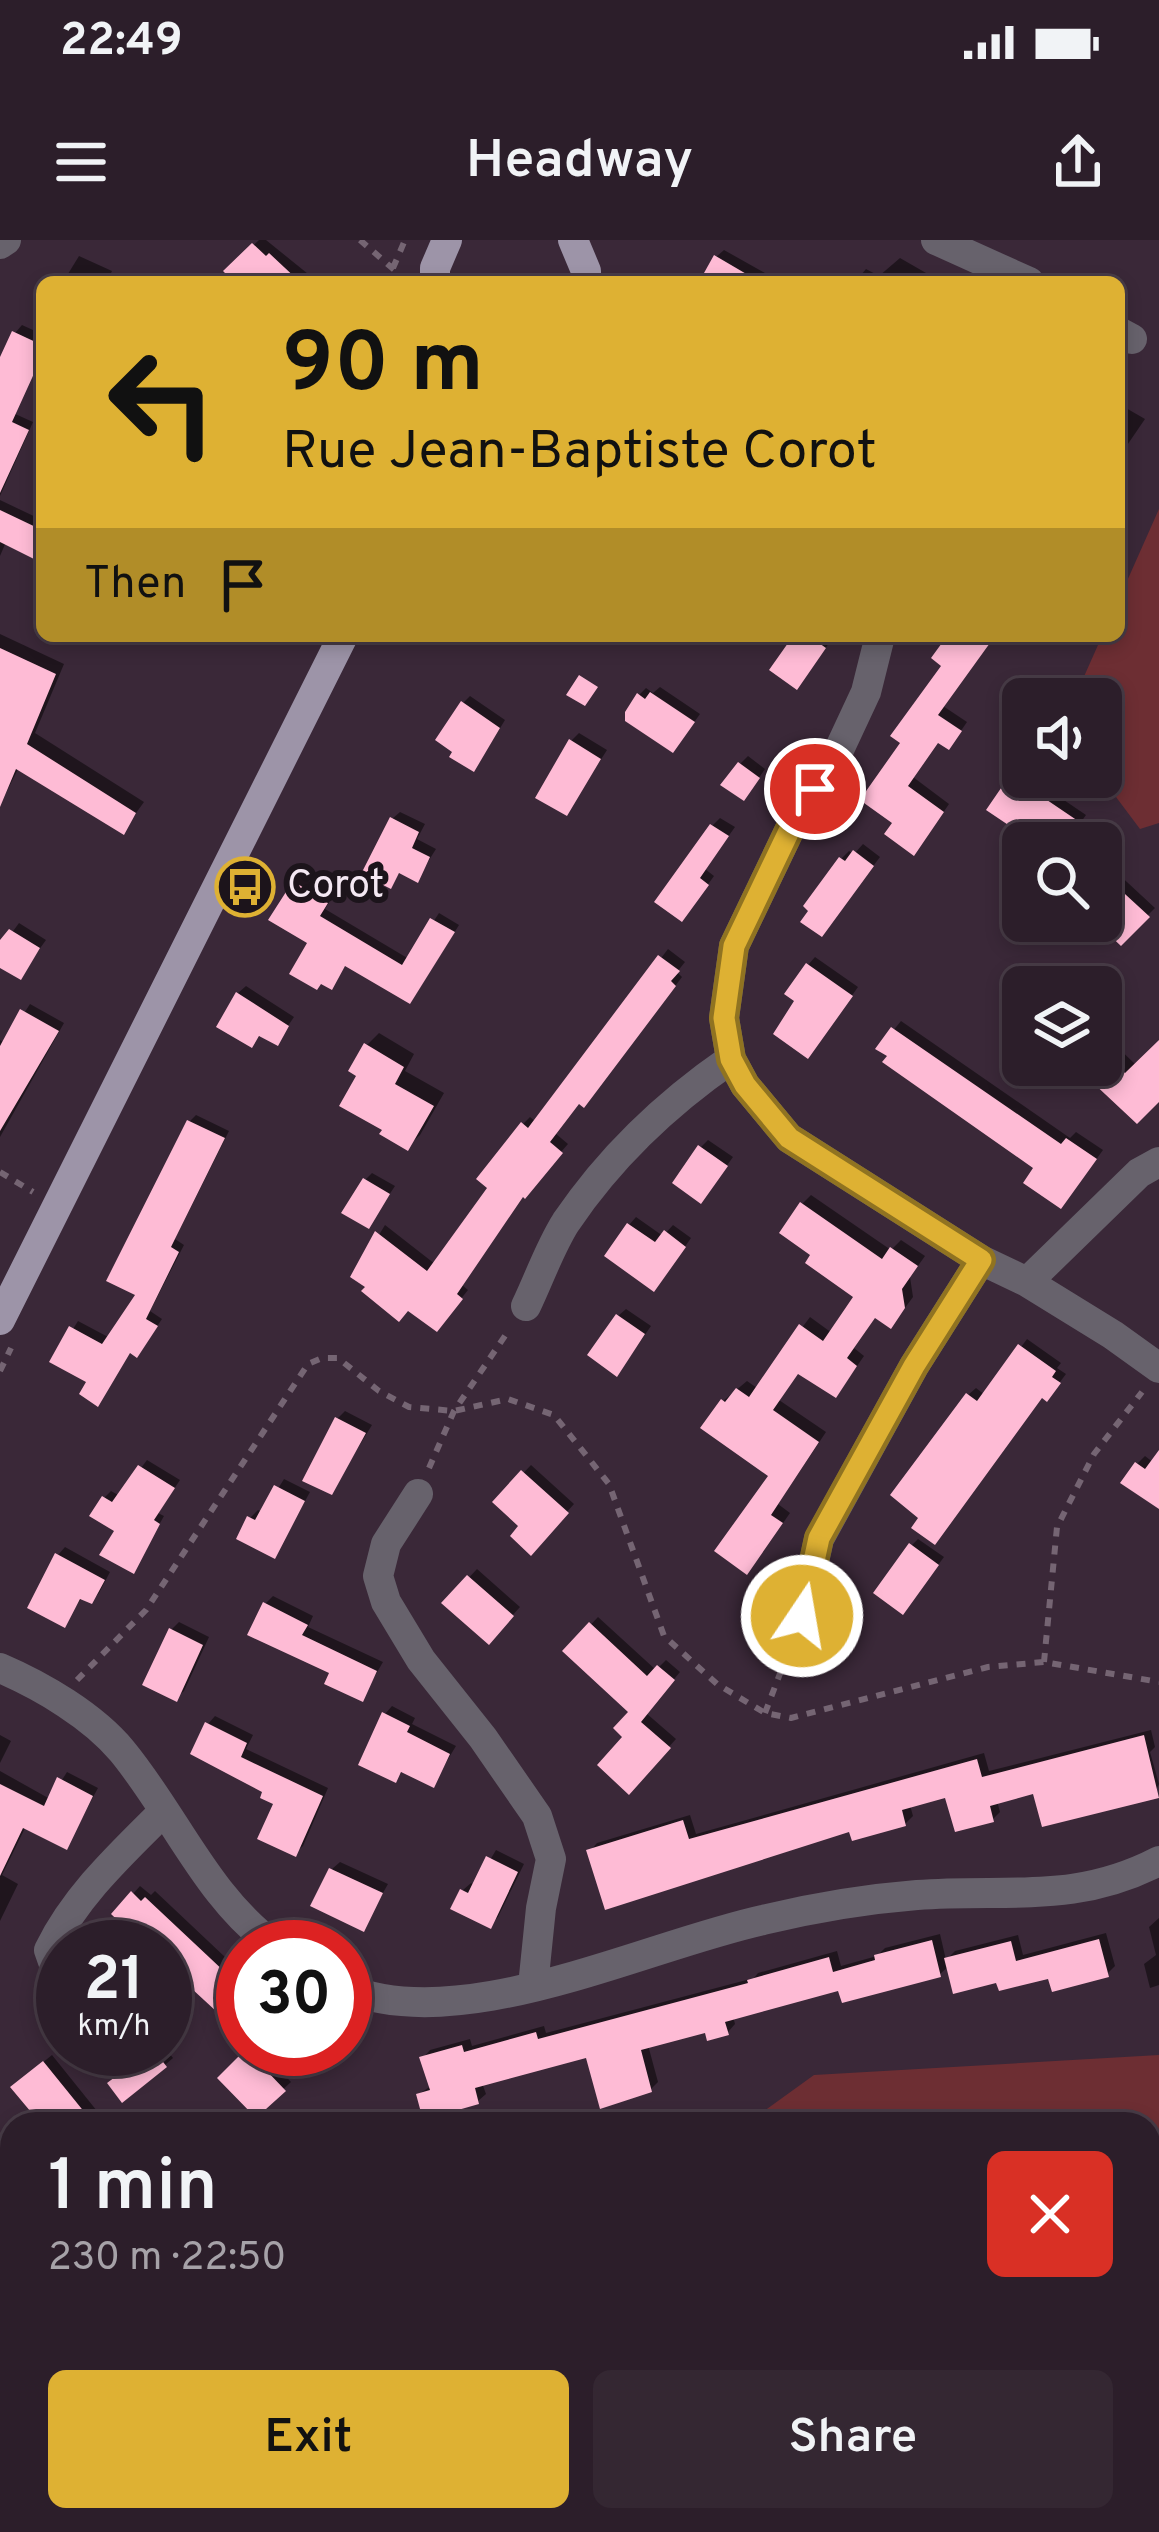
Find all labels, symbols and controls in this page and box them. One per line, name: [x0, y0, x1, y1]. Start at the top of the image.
text: 22:49: [60, 14, 183, 71]
text: Headway: [466, 128, 693, 197]
icon: menu: [48, 129, 114, 195]
icon: share: [1045, 129, 1111, 195]
text: 90 m: [282, 315, 484, 421]
icon: left: [84, 324, 240, 480]
text: Rue Jean-Baptiste Corot: [282, 419, 877, 488]
icon: arrive: [210, 552, 276, 618]
text: Then: [84, 557, 186, 614]
map controls: [1002, 678, 1122, 1086]
button: sound: [1002, 678, 1122, 798]
pin: [764, 738, 866, 840]
icon: arrive: [782, 756, 848, 822]
button: search: [1002, 822, 1122, 942]
bus stop icon: Corot: [214, 856, 276, 918]
place label: Corot: [287, 863, 384, 912]
button: layers: [1002, 966, 1122, 1086]
position arrow: [739, 1553, 865, 1679]
speed limit sign: 30: [216, 1920, 372, 2076]
text: 21: [84, 1945, 144, 2021]
text: km/h: [78, 2009, 150, 2046]
text: 1 min: [48, 2144, 218, 2236]
button: close: [987, 2151, 1113, 2277]
text: 230 m · 22:50: [48, 2235, 286, 2284]
button: Exit: [48, 2370, 569, 2508]
button: Share: [593, 2370, 1113, 2508]

